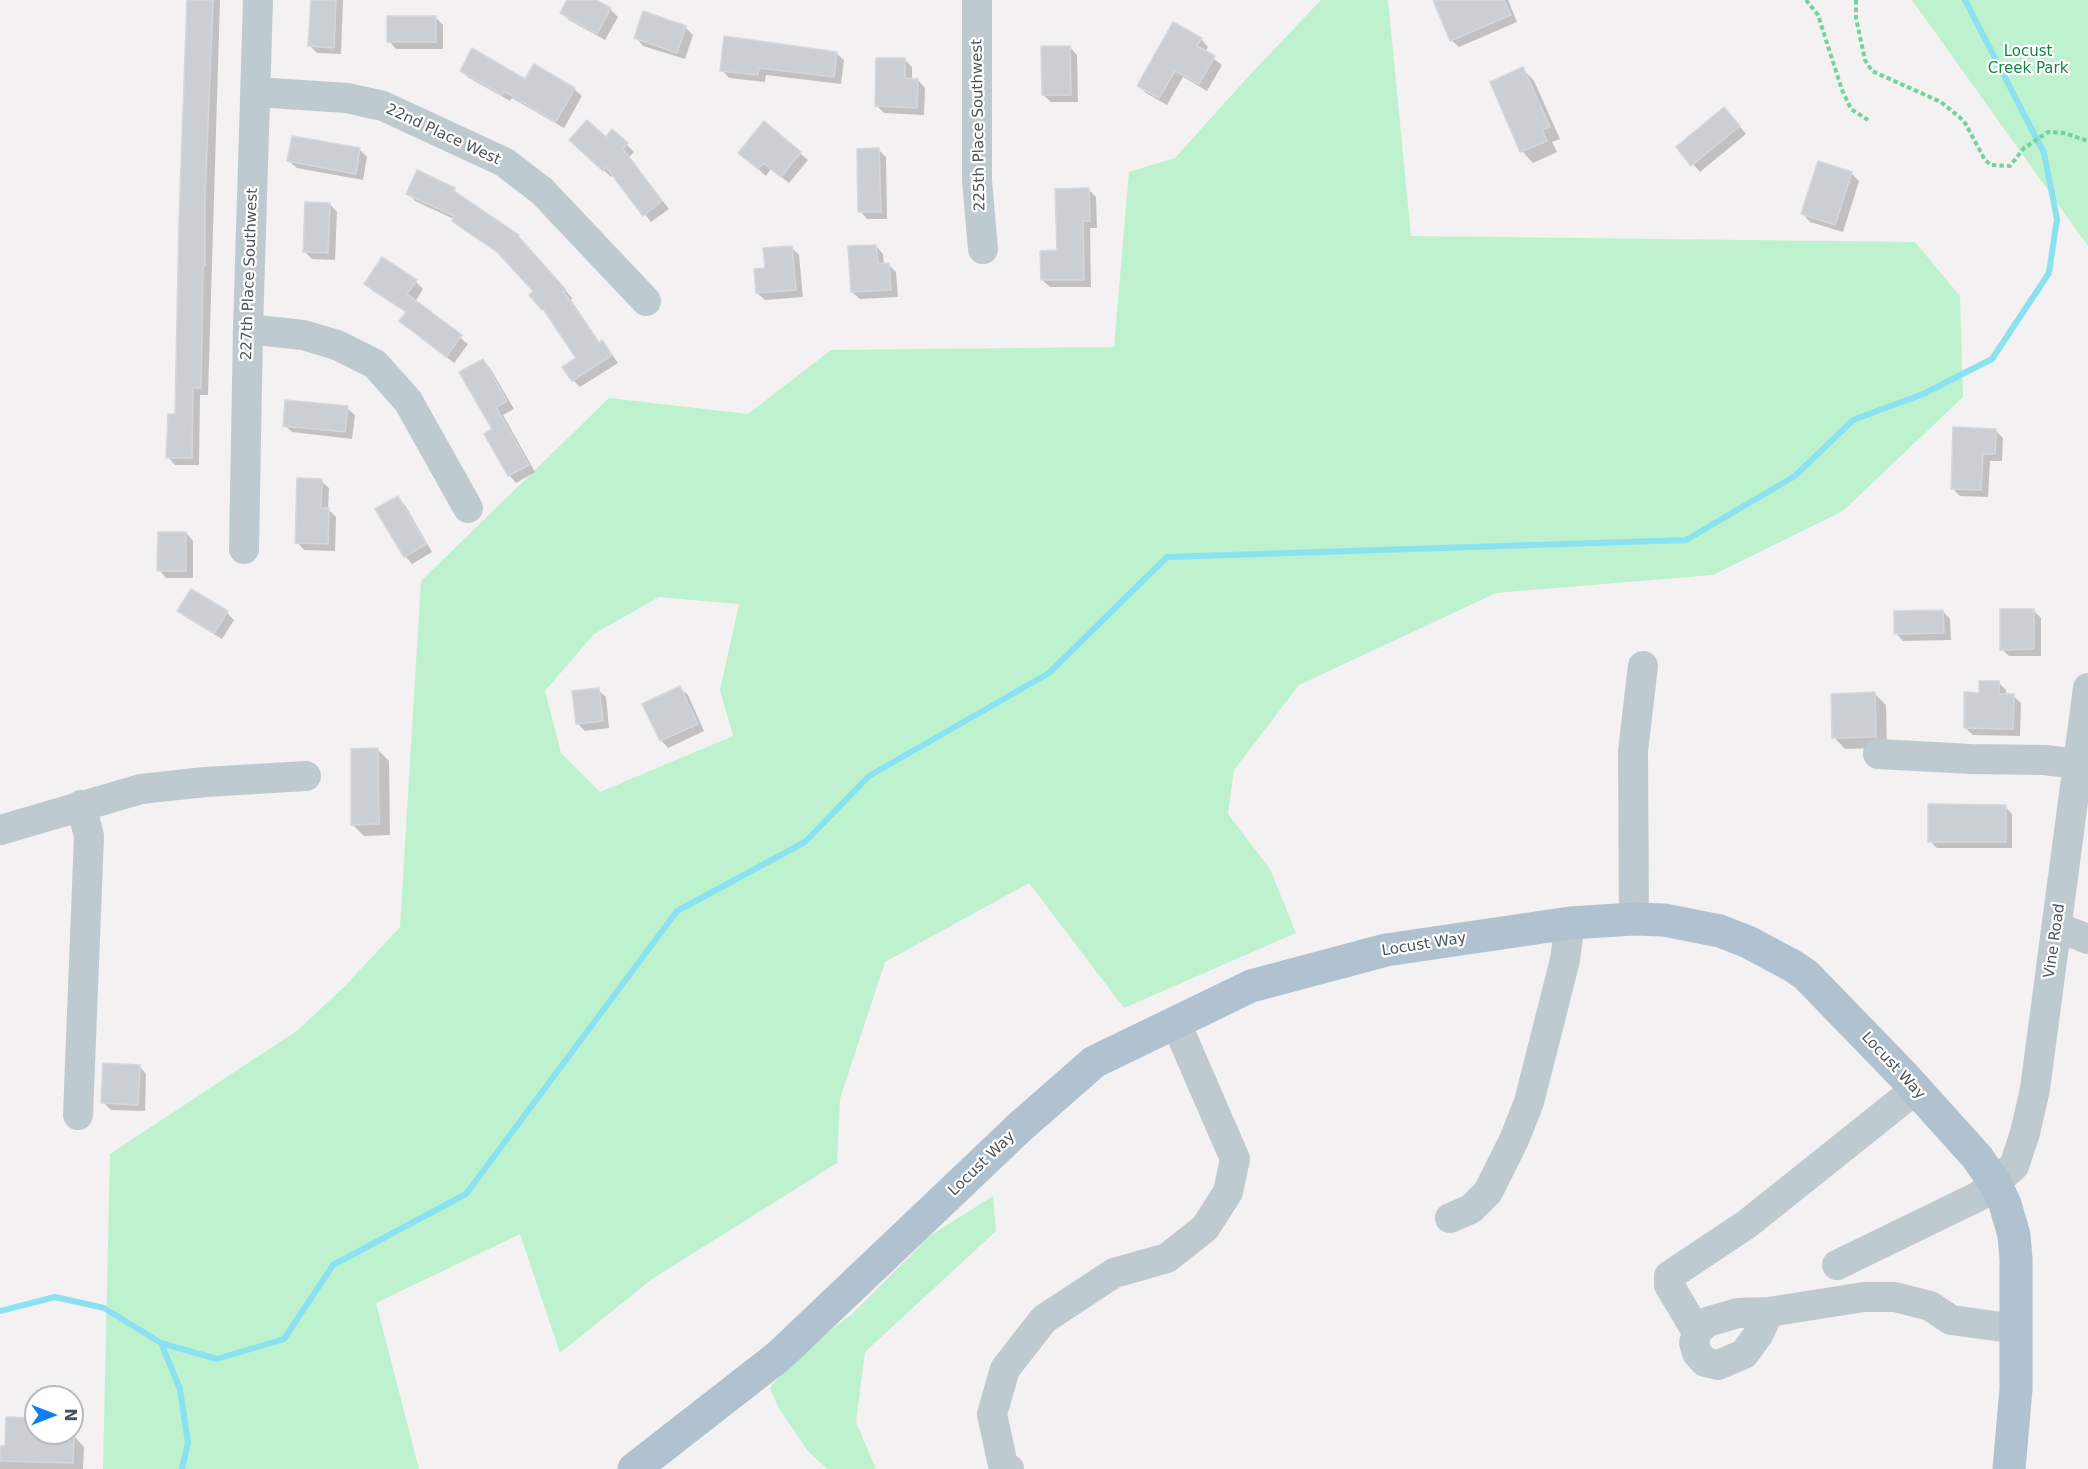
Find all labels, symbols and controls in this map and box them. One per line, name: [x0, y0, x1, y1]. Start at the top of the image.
street label: 225th Place Southwest: [968, 39, 990, 211]
park label: Locust Creek Park: [1988, 43, 2068, 78]
street label: 22nd Place West: [383, 101, 503, 169]
street label: 227th Place Southwest: [238, 188, 262, 360]
street label: Vine Road: [2041, 902, 2069, 980]
street label: Locust Way: [1380, 929, 1468, 961]
street label: Locust Way: [1857, 1029, 1929, 1103]
street label: Locust Way: [945, 1128, 1019, 1200]
north arrow: [24, 1385, 84, 1445]
text: N: [61, 1408, 80, 1422]

